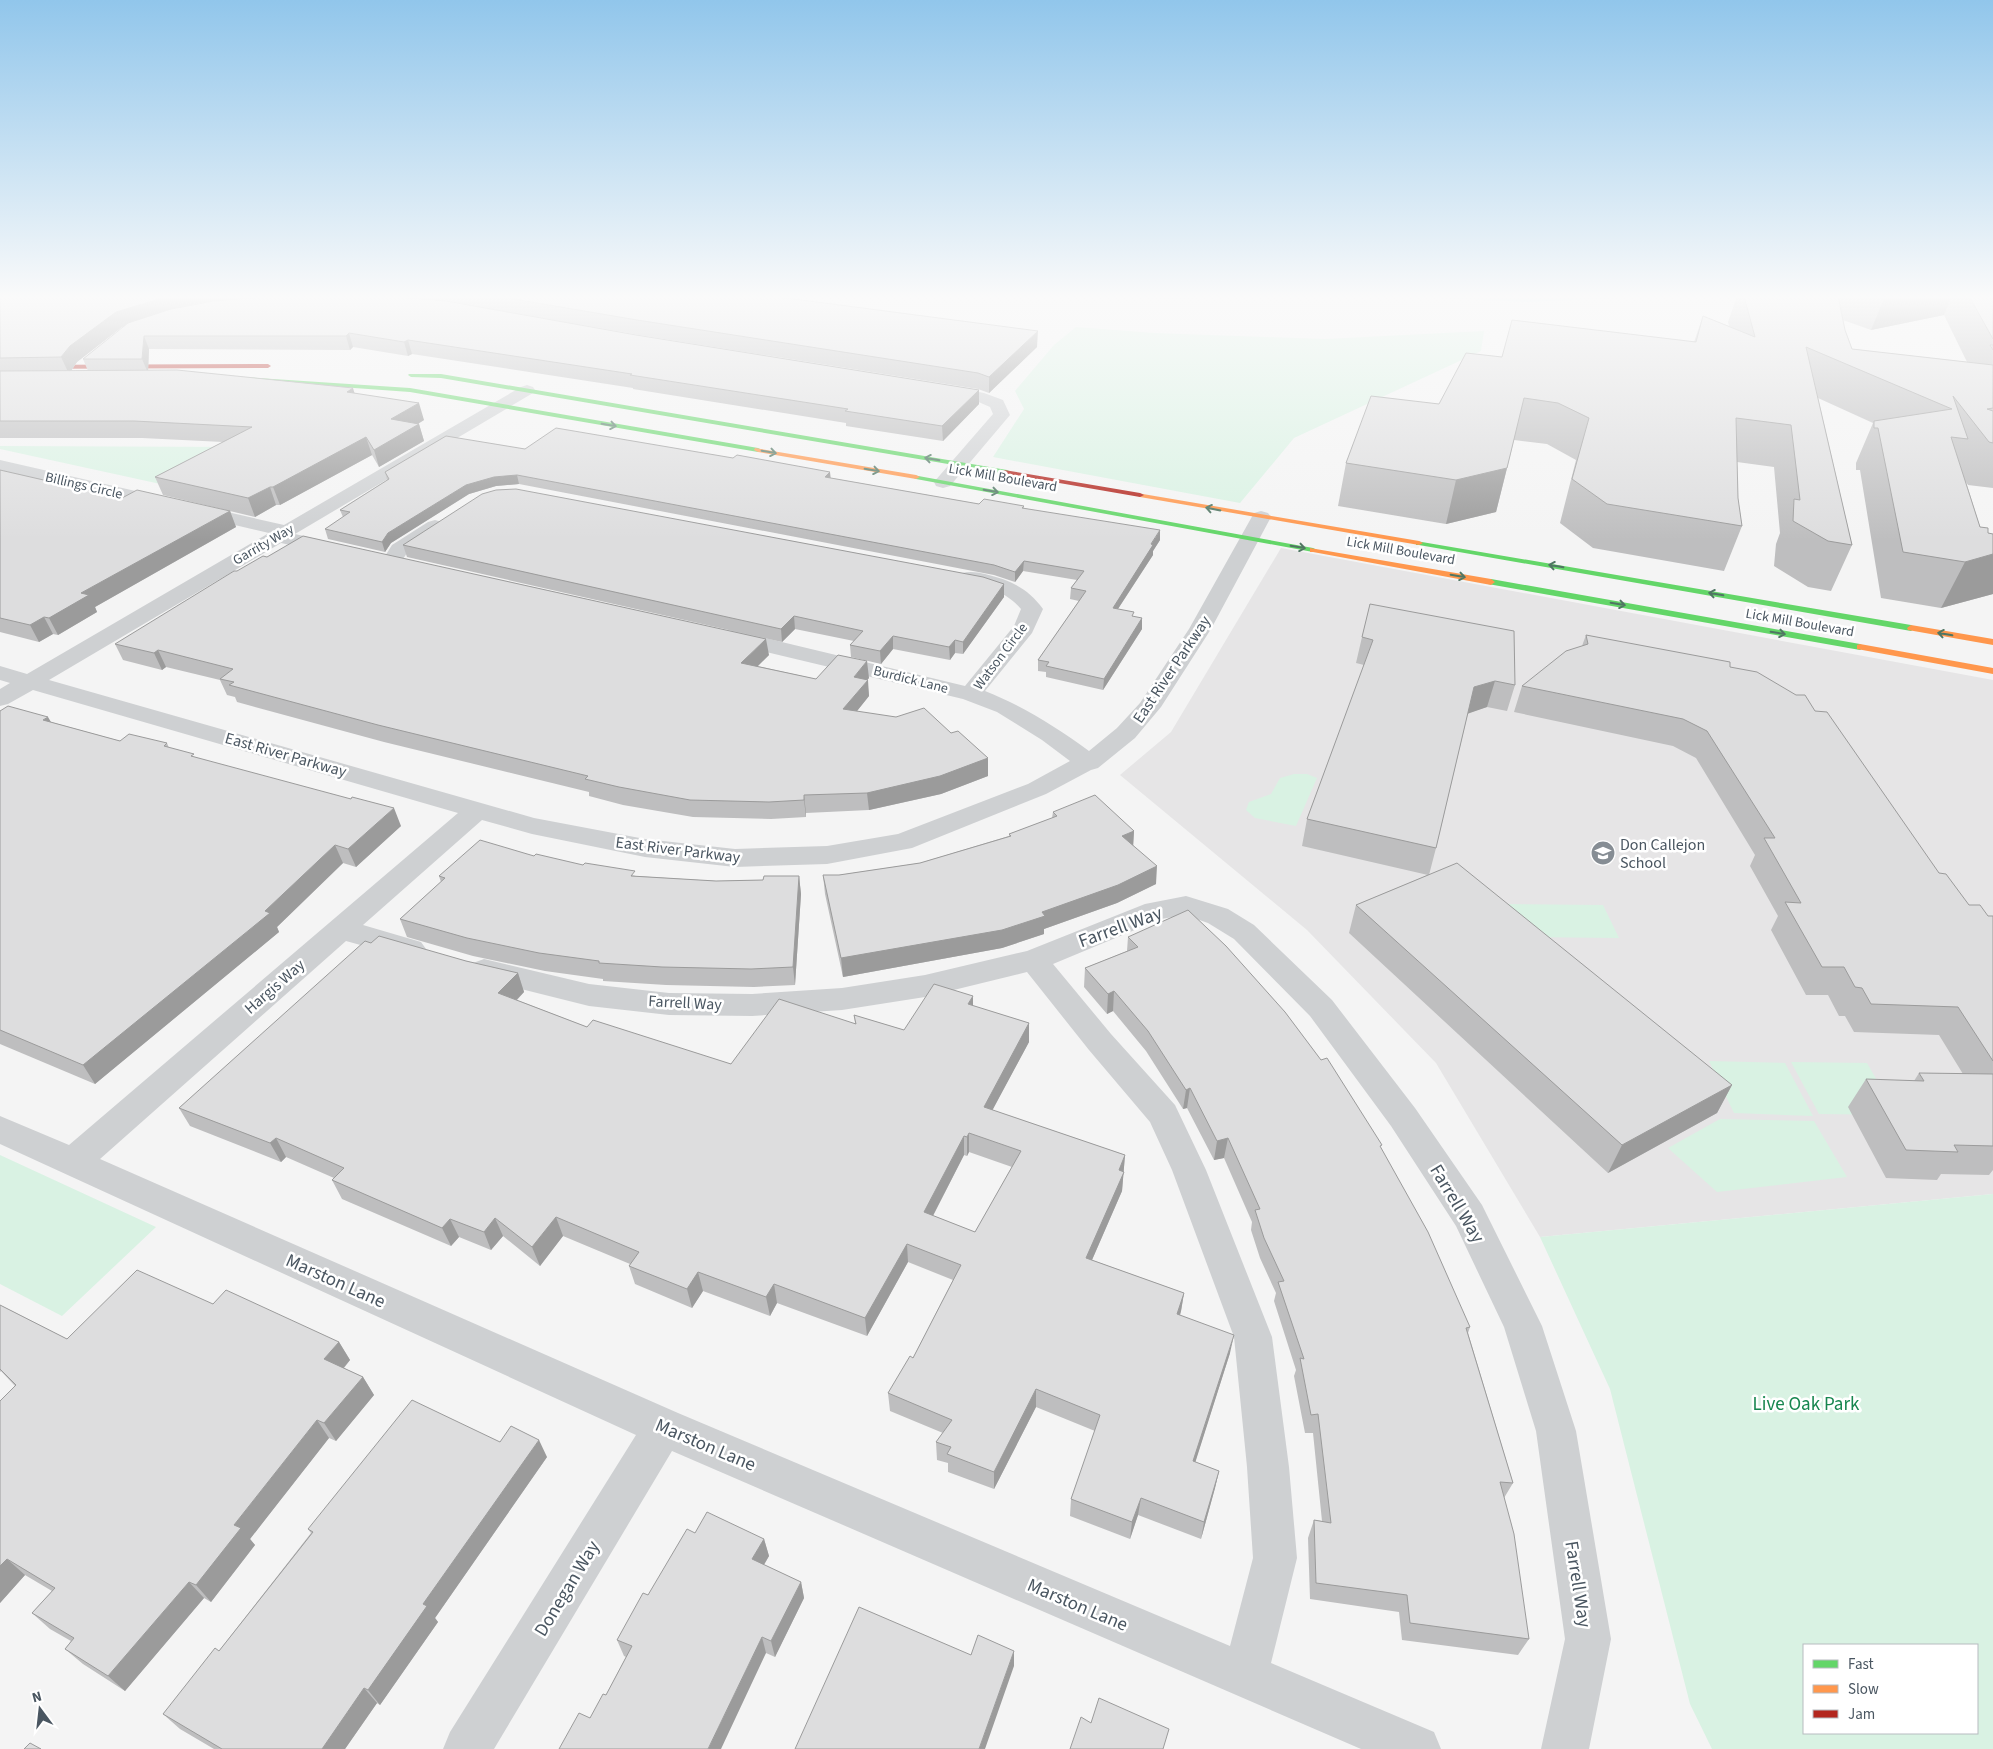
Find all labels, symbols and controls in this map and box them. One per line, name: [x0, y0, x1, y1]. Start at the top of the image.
one-way arrow: [601, 420, 617, 430]
one-way arrow: [761, 447, 777, 457]
one-way arrow: [924, 454, 940, 464]
street label: Lick Mill Boulevard: [947, 459, 1059, 497]
one-way arrow: [864, 465, 880, 475]
street label: Billings Circle: [43, 467, 124, 505]
one-way arrow: [983, 486, 999, 496]
one-way arrow: [1205, 503, 1221, 513]
street label: Garrity Way: [229, 519, 298, 570]
street label: Lick Mill Boulevard: [1345, 532, 1457, 570]
one-way arrow: [1290, 543, 1306, 553]
one-way arrow: [1548, 560, 1564, 570]
one-way arrow: [1450, 571, 1466, 581]
one-way arrow: [1708, 588, 1724, 598]
one-way arrow: [1610, 600, 1626, 610]
street label: Lick Mill Boulevard: [1744, 604, 1856, 642]
street label: East River Parkway: [1128, 611, 1216, 728]
street label: Watson Circle: [969, 619, 1033, 694]
one-way arrow: [1770, 628, 1786, 638]
one-way arrow: [1937, 628, 1953, 638]
street label: Burdick Lane: [871, 661, 950, 699]
street label: East River Parkway: [222, 727, 350, 783]
street label: East River Parkway: [614, 831, 742, 869]
place label: Don Callejon School: [1620, 834, 1705, 874]
school or university icon: Don Callejon School: [1590, 840, 1616, 866]
street label: Farrell Way: [1075, 900, 1166, 955]
street label: Hargis Way: [240, 954, 310, 1019]
street label: Farrell Way: [648, 990, 723, 1016]
street label: Farrell Way: [1423, 1159, 1491, 1248]
street label: Marston Lane: [281, 1247, 390, 1315]
park label: Live Oak Park: [1753, 1391, 1860, 1418]
street label: Marston Lane: [651, 1412, 760, 1479]
street label: Donegan Way: [528, 1536, 607, 1642]
street label: Farrell Way: [1557, 1539, 1598, 1630]
street label: Marston Lane: [1023, 1572, 1132, 1639]
legend: [1803, 1644, 1978, 1734]
text: Fast: [1848, 1654, 1874, 1675]
text: Slow: [1848, 1679, 1879, 1700]
north arrow: [15, 1684, 65, 1734]
text: N: [30, 1687, 44, 1708]
text: Jam: [1848, 1704, 1875, 1725]

